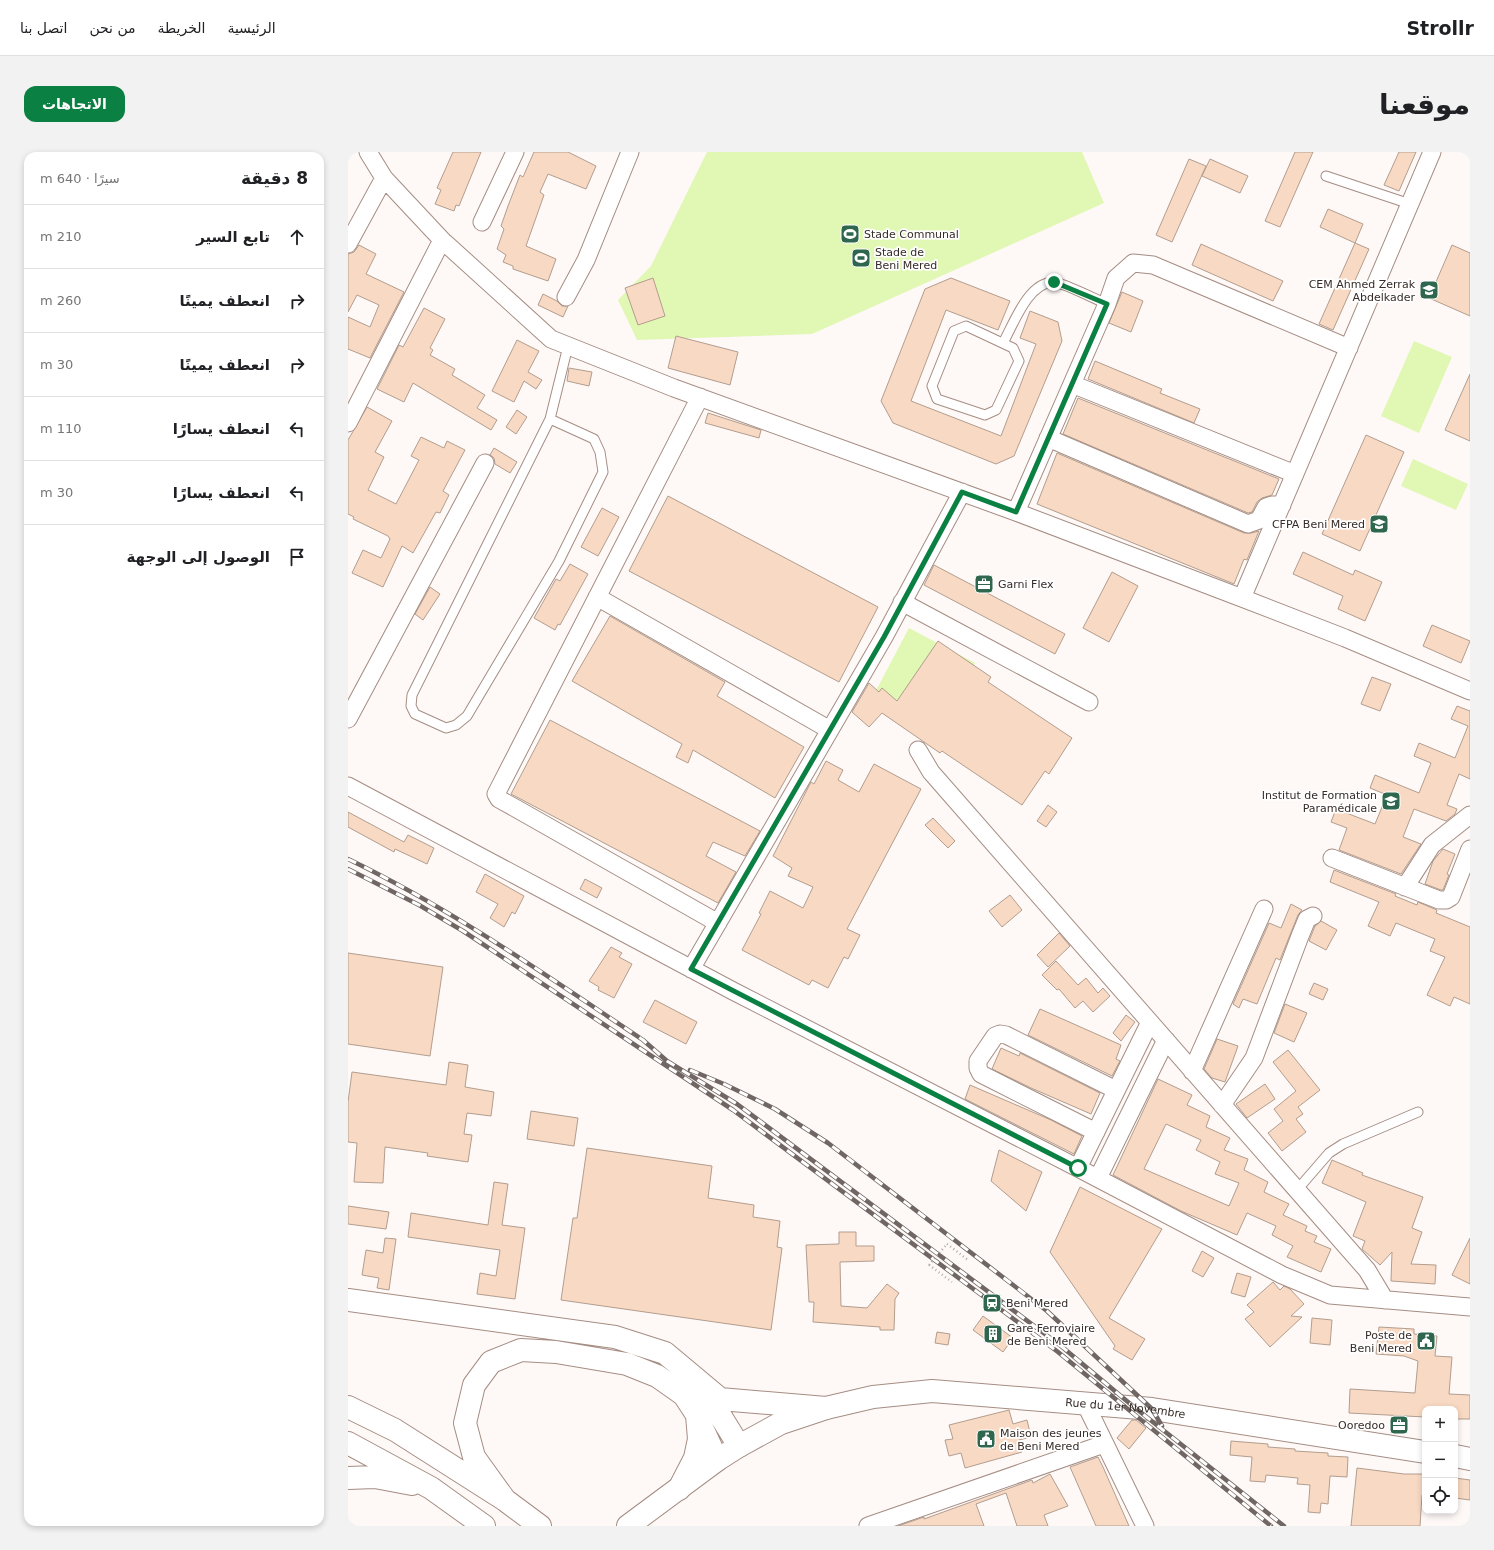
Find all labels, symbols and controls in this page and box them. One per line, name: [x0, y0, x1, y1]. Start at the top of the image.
text: Strollr: [1406, 17, 1474, 39]
text: اتصل بنا: [20, 20, 67, 36]
text: من نحن: [89, 20, 136, 36]
text: الخريطة: [158, 20, 205, 36]
text: الرئيسية: [227, 20, 276, 36]
button: الاتجاهات: [24, 86, 125, 122]
text: موقعنا: [1379, 88, 1470, 121]
text: 8 دقيقة: [241, 168, 308, 188]
text: سيرًا · 640 m: [40, 171, 120, 186]
sports icon: Stade Communal: [839, 223, 861, 245]
icon: ahead: [286, 226, 308, 248]
text: تابع السير: [196, 228, 270, 246]
place label: Stade Communal: [864, 228, 959, 241]
text: 210 m: [40, 229, 82, 244]
place label: Stade de Beni Mered: [875, 246, 937, 272]
sports icon: Stade de Beni Mered: [850, 247, 872, 269]
route end: [1045, 273, 1063, 291]
place label: CEM Ahmed Zerrak Abdelkader: [1309, 278, 1416, 304]
school or university icon: CEM Ahmed Zerrak Abdelkader: [1418, 279, 1440, 301]
icon: right: [286, 290, 308, 312]
text: انعطف يمينًا: [179, 292, 270, 310]
text: 260 m: [40, 293, 82, 308]
icon: right: [286, 354, 308, 376]
text: انعطف يمينًا: [179, 356, 270, 374]
text: 30 m: [40, 357, 73, 372]
icon: left: [286, 418, 308, 440]
text: انعطف يسارًا: [173, 420, 270, 438]
text: 110 m: [40, 421, 82, 436]
icon: left: [286, 482, 308, 504]
text: انعطف يسارًا: [173, 484, 270, 502]
text: 30 m: [40, 485, 73, 500]
school or university icon: CFPA Beni Mered: [1368, 513, 1390, 535]
place label: CFPA Beni Mered: [1272, 518, 1365, 531]
icon: arrive: [286, 546, 308, 568]
text: الوصول إلى الوجهة: [127, 548, 270, 566]
office icon: Garni Flex: [973, 573, 995, 595]
place label: Garni Flex: [998, 578, 1054, 591]
place label: Institut de Formation Paramédicale: [1262, 789, 1377, 815]
school or university icon: Institut de Formation Paramédicale: [1380, 790, 1402, 812]
route start: [1069, 1159, 1087, 1177]
station icon: Beni Mered: [981, 1292, 1003, 1314]
place label: Beni Mered: [1006, 1297, 1068, 1310]
place label: Gare Ferroviaire de Beni Mered: [1007, 1322, 1095, 1348]
building icon: Gare Ferroviaire de Beni Mered: [982, 1323, 1004, 1345]
place label: Poste de Beni Mered: [1350, 1329, 1412, 1355]
public building icon: Poste de Beni Mered: [1415, 1330, 1437, 1352]
street label: Rue du 1er Novembre: [1065, 1395, 1187, 1421]
map controls: [1422, 1406, 1458, 1514]
button: +: [1422, 1406, 1458, 1442]
office icon: Ooredoo: [1388, 1414, 1410, 1436]
place label: Ooredoo: [1338, 1419, 1385, 1432]
place label: Maison des jeunes de Beni Mered: [1000, 1427, 1102, 1453]
public building icon: Maison des jeunes de Beni Mered: [975, 1428, 997, 1450]
button: −: [1422, 1442, 1458, 1478]
button: locate: [1422, 1478, 1458, 1514]

